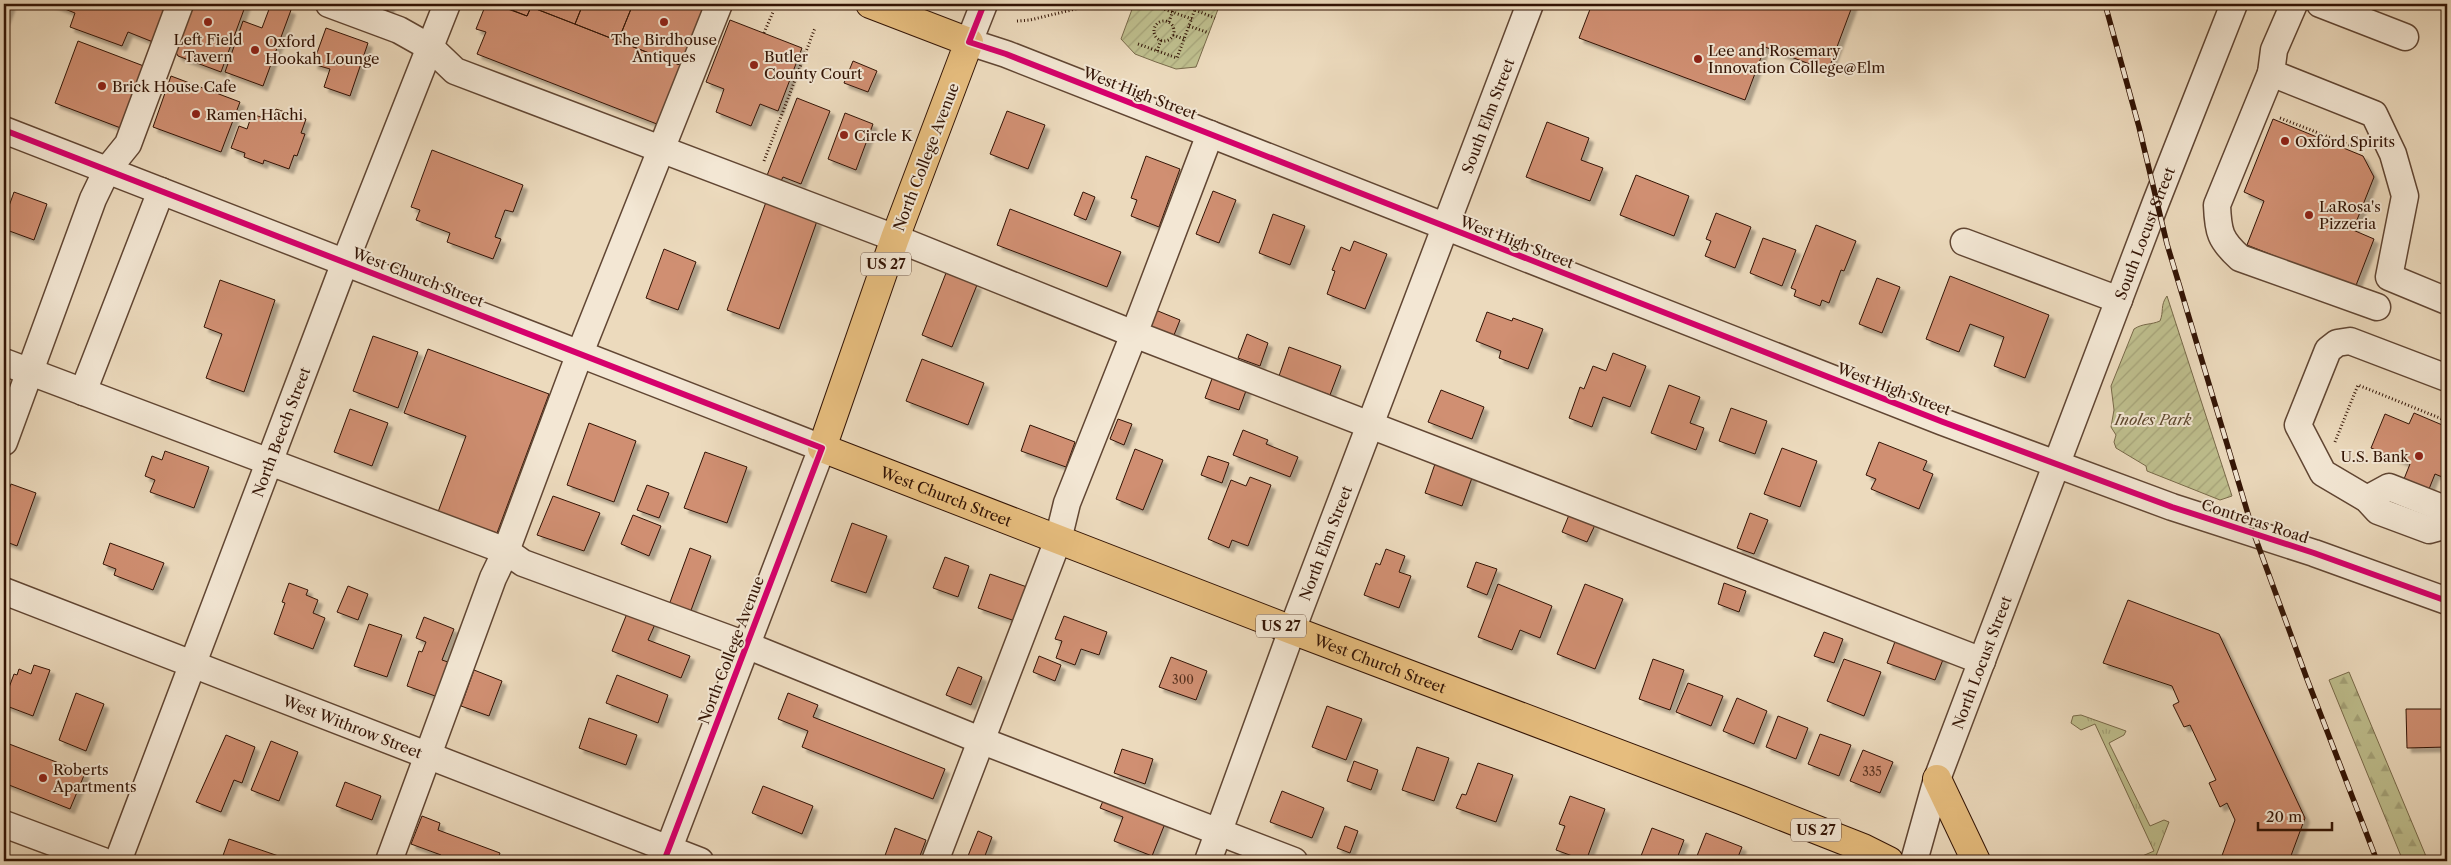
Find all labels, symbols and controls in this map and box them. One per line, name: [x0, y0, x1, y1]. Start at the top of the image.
marker: Left Field Tavern: [202, 16, 214, 28]
marker: The Birdhouse Antiques: [658, 16, 670, 28]
place label: Left Field Tavern: [174, 30, 242, 66]
place label: The Birdhouse Antiques: [611, 30, 717, 66]
place label: Oxford Hookah Lounge: [265, 32, 379, 68]
place label: Lee and Rosemary Innovation College@Elm: [1708, 41, 1885, 77]
marker: Oxford Hookah Lounge: [249, 44, 261, 56]
place label: Butler County Court: [764, 47, 863, 83]
marker: Lee and Rosemary Innovation College@Elm: [1692, 53, 1704, 65]
street label: South Elm Street: [1457, 55, 1518, 176]
marker: Butler County Court: [748, 59, 760, 71]
street label: West High Street: [1079, 62, 1200, 124]
place label: Brick House Cafe: [112, 77, 236, 96]
marker: Brick House Cafe: [96, 80, 108, 92]
street label: North College Avenue: [889, 80, 963, 234]
place label: Ramen Hachi: [206, 105, 304, 124]
marker: Ramen Hachi: [190, 108, 202, 120]
place label: Circle K: [854, 126, 914, 145]
marker: Circle K: [838, 129, 850, 141]
place label: Oxford Spirits: [2295, 132, 2395, 151]
marker: Oxford Spirits: [2279, 135, 2291, 147]
street label: South Locust Street: [2110, 163, 2179, 302]
place label: LaRosa's Pizzeria: [2319, 197, 2381, 233]
marker: LaRosa's Pizzeria: [2303, 209, 2315, 221]
street label: West High Street: [1456, 211, 1577, 273]
street label: West Church Street: [349, 243, 487, 311]
road number: US 27: [861, 252, 911, 276]
street label: West High Street: [1833, 358, 1954, 420]
street label: North Beech Street: [247, 364, 314, 499]
park label: Inoles Park: [2113, 410, 2192, 429]
place label: U.S. Bank: [2341, 447, 2410, 466]
marker: U.S. Bank: [2413, 450, 2425, 462]
street label: West Church Street: [877, 462, 1015, 530]
street label: North Elm Street: [1295, 482, 1356, 603]
street label: Contreras Road: [2199, 495, 2311, 547]
street label: North College Avenue: [694, 573, 768, 727]
street label: North Locust Street: [1947, 592, 2015, 731]
road number: US 27: [1256, 614, 1306, 638]
street label: West Church Street: [1310, 629, 1449, 697]
house number: 300: [1172, 672, 1194, 687]
street label: West Withrow Street: [279, 690, 426, 762]
place label: Roberts Apartments: [52, 760, 136, 796]
house number: 335: [1862, 764, 1882, 779]
marker: Roberts Apartments: [37, 772, 49, 784]
scale bar: [2258, 800, 2332, 832]
text: 20 m: [2266, 807, 2302, 826]
road number: US 27: [1791, 818, 1841, 842]

